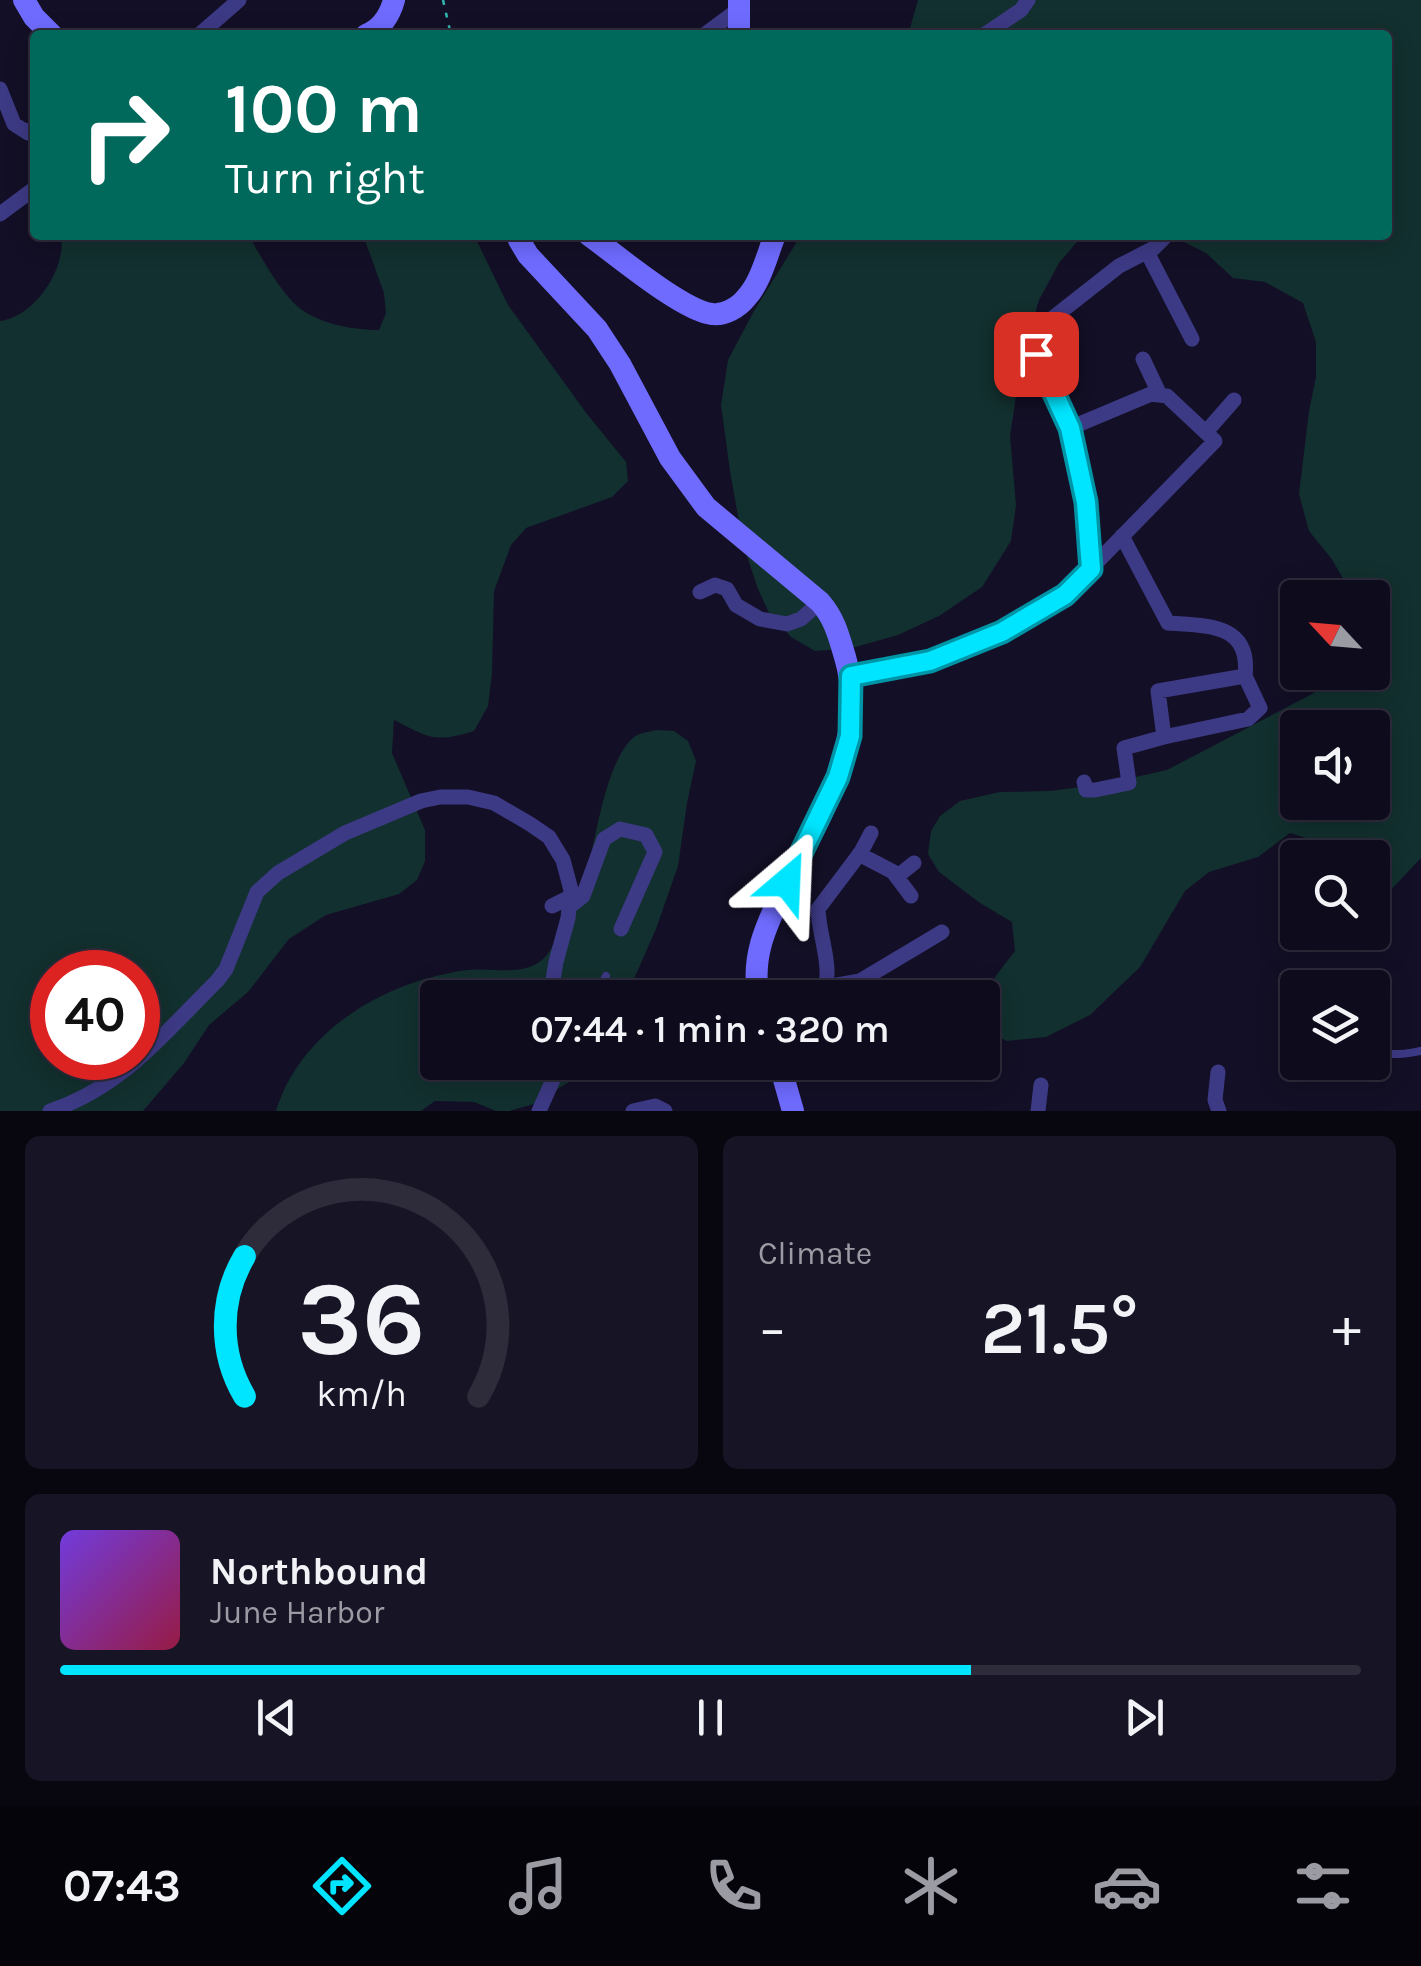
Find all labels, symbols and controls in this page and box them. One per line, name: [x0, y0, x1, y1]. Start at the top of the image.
text: 100 m: [225, 68, 423, 150]
icon: right: [60, 70, 190, 200]
text: Turn right: [225, 152, 425, 204]
pin: [994, 312, 1079, 397]
icon: arrive: [1009, 327, 1064, 382]
north arrow: [1280, 580, 1390, 690]
map controls: [1280, 580, 1390, 1080]
button: sound: [1280, 710, 1390, 820]
position arrow: [735, 830, 839, 934]
button: search: [1280, 840, 1390, 950]
speed limit sign: 40: [30, 950, 160, 1080]
button: layers: [1280, 970, 1390, 1080]
text: 07:44 · 1 min · 320 m: [530, 1007, 890, 1052]
text: Climate: [758, 1235, 872, 1272]
text: 36: [298, 1259, 425, 1380]
text: 21.5°: [981, 1284, 1138, 1372]
text: −: [758, 1296, 787, 1360]
text: +: [1332, 1296, 1361, 1360]
text: km/h: [316, 1373, 407, 1415]
text: Northbound: [210, 1549, 428, 1594]
text: June Harbor: [210, 1594, 384, 1631]
icon: previous: [249, 1690, 304, 1745]
icon: pause: [683, 1690, 738, 1745]
icon: next: [1117, 1690, 1172, 1745]
icon: directions: [307, 1851, 377, 1921]
icon: music: [503, 1851, 573, 1921]
icon: phone: [699, 1851, 769, 1921]
icon: climate: [896, 1851, 966, 1921]
icon: car: [1092, 1851, 1162, 1921]
icon: filters: [1288, 1851, 1358, 1921]
text: 07:43: [63, 1860, 181, 1912]

